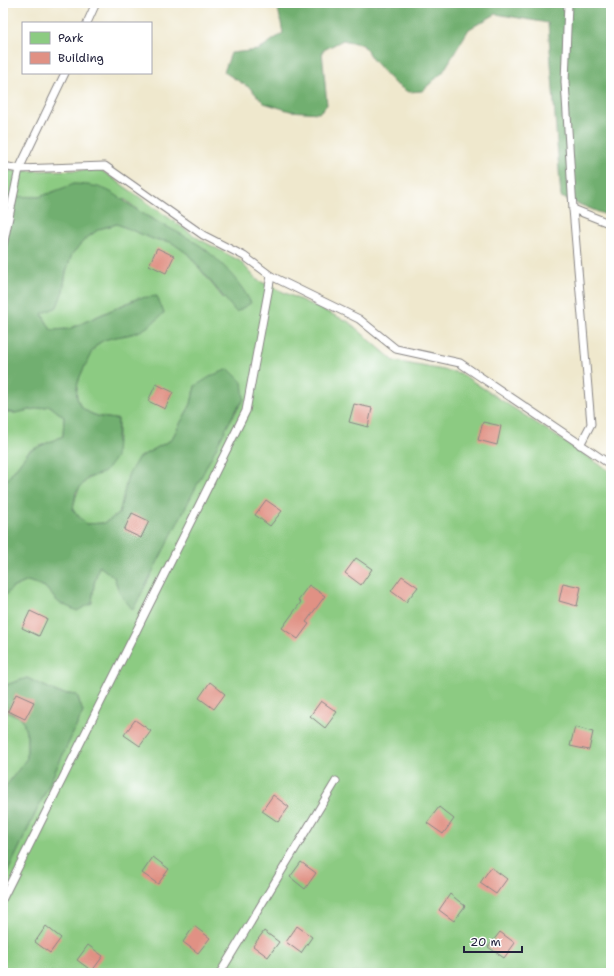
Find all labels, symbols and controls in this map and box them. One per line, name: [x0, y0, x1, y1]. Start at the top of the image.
legend: [22, 22, 152, 74]
text: Park: [58, 30, 84, 46]
text: Building: [58, 50, 104, 66]
scale bar: [464, 928, 522, 954]
text: 20 m: [470, 934, 501, 950]

